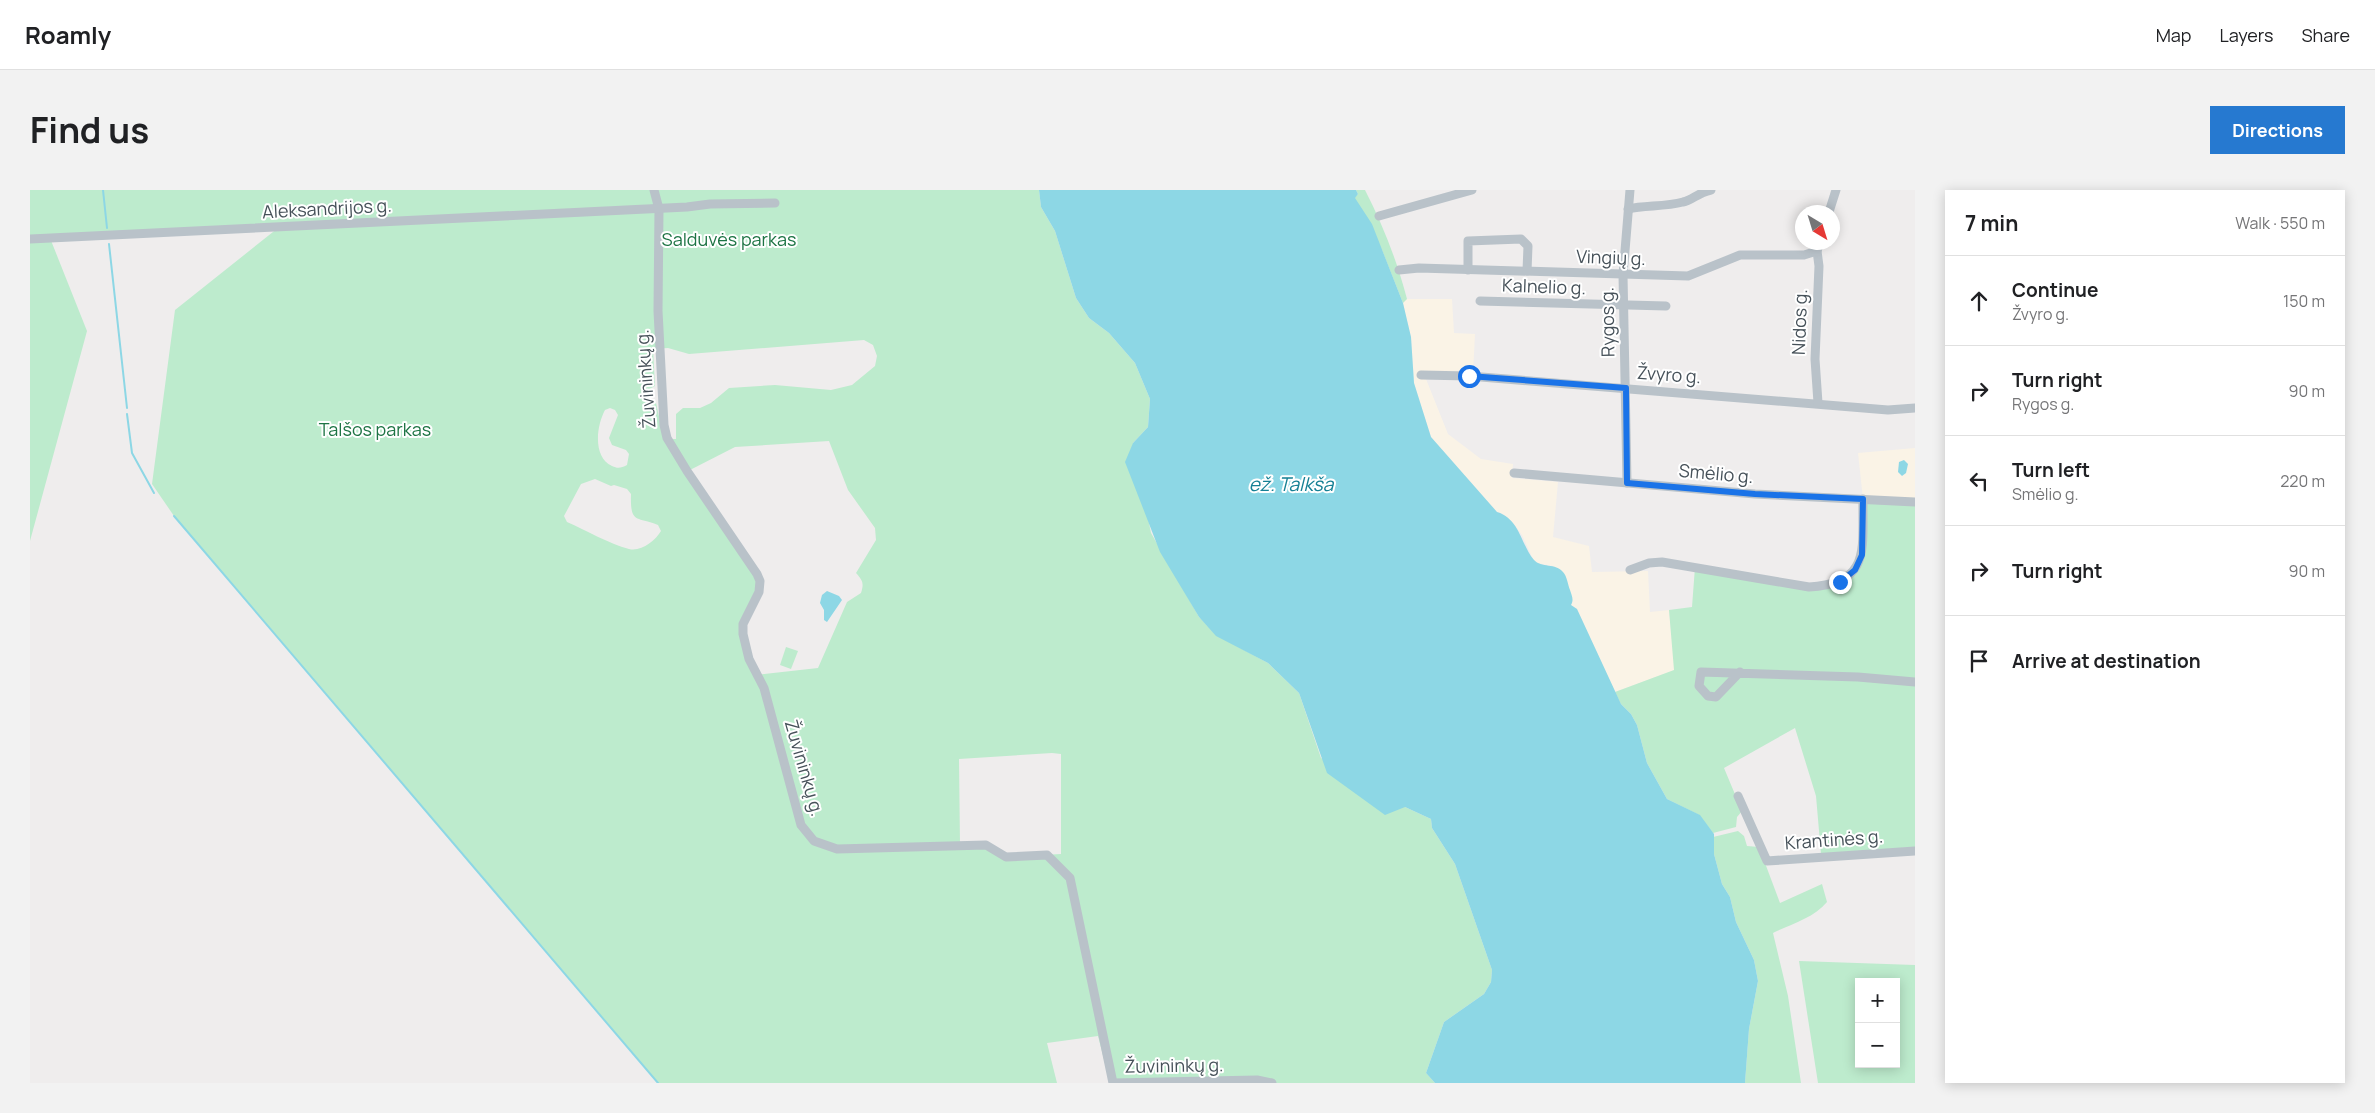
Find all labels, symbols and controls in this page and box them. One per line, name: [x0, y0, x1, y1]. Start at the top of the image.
text: Roamly: [25, 18, 111, 51]
text: Map: [2156, 23, 2191, 47]
text: Layers: [2219, 23, 2273, 47]
text: Share: [2301, 23, 2350, 47]
text: Find us: [30, 106, 149, 154]
button: Directions: [2210, 106, 2345, 154]
street label: Aleksandrijos g.: [262, 193, 392, 223]
north arrow: [1795, 205, 1840, 250]
text: 7 min: [1965, 209, 2018, 237]
text: Walk · 550 m: [2235, 212, 2325, 234]
park label: Salduvės parkas: [662, 227, 796, 251]
street label: Vingių g.: [1576, 244, 1646, 270]
street label: Kalnelio g.: [1502, 273, 1586, 299]
text: Continue: [2012, 277, 2098, 303]
street label: Rygos g.: [1594, 287, 1620, 357]
icon: ahead: [1965, 287, 1993, 315]
street label: Nidos g.: [1786, 289, 1812, 355]
text: 150 m: [2283, 290, 2325, 312]
text: Žvyro g.: [2012, 303, 2069, 325]
street label: Žuvininkų g.: [630, 329, 660, 429]
street label: Žvyro g.: [1636, 360, 1702, 388]
route start: [1458, 365, 1481, 388]
text: Turn right: [2012, 367, 2102, 393]
icon: right: [1965, 377, 1993, 405]
text: 90 m: [2289, 380, 2325, 402]
text: Rygos g.: [2012, 393, 2074, 415]
park label: Talšos parkas: [319, 417, 431, 441]
text: Turn left: [2012, 457, 2090, 483]
street label: Smėlio g.: [1678, 458, 1754, 488]
icon: left: [1965, 467, 1993, 495]
text: 220 m: [2280, 470, 2325, 492]
water label: ež. Talkša: [1249, 471, 1335, 497]
text: Smėlio g.: [2012, 483, 2078, 505]
icon: right: [1965, 557, 1993, 585]
text: Turn right: [2012, 558, 2102, 584]
text: 90 m: [2289, 560, 2325, 582]
route end: [1829, 571, 1852, 594]
icon: arrive: [1965, 647, 1993, 675]
text: Arrive at destination: [2012, 648, 2201, 674]
street label: Žuvininkų g.: [780, 717, 830, 819]
street label: Krantinės g.: [1784, 824, 1884, 854]
map controls: [1855, 978, 1900, 1068]
button: +: [1855, 978, 1900, 1023]
button: −: [1855, 1023, 1900, 1068]
street label: Žuvininkų g.: [1124, 1052, 1224, 1078]

